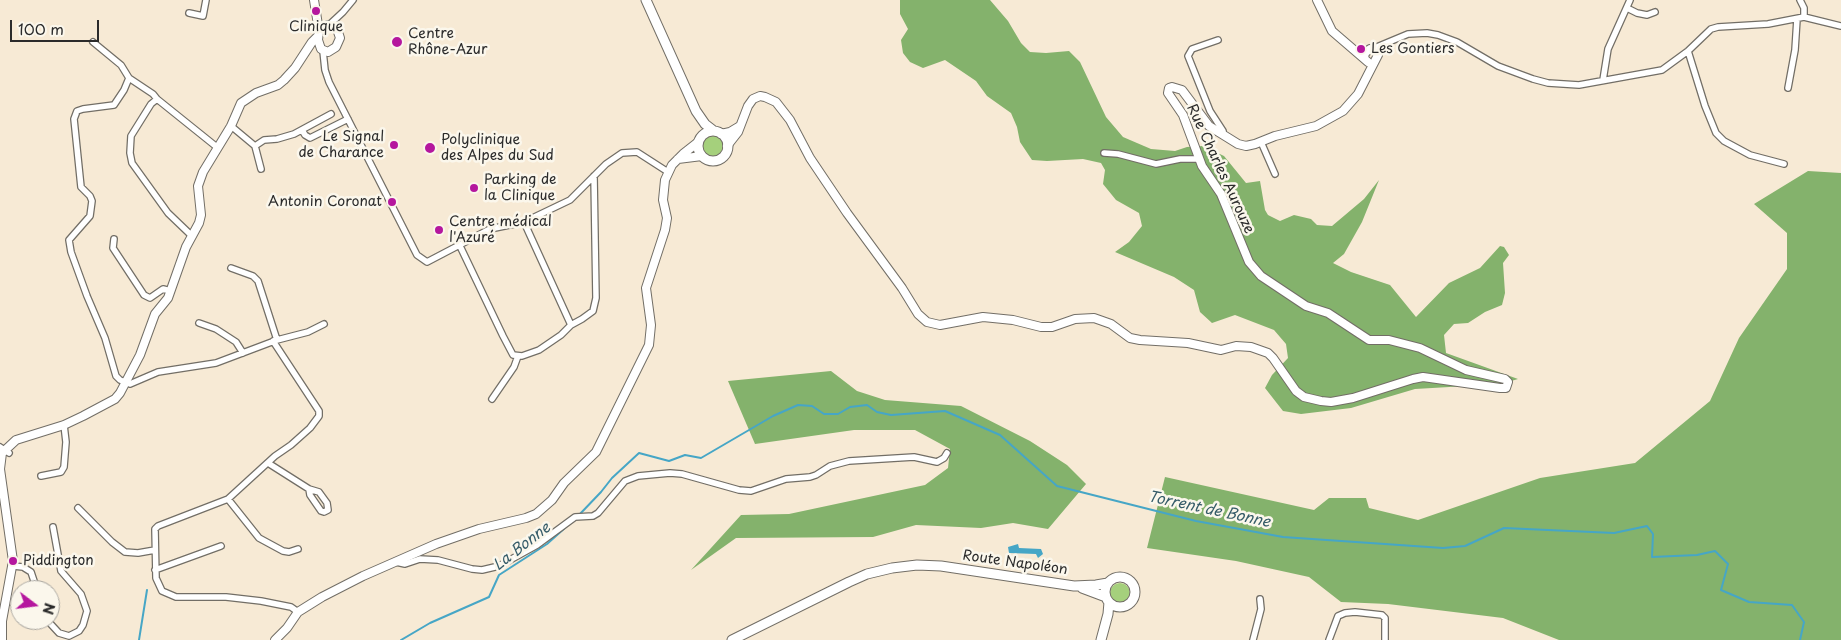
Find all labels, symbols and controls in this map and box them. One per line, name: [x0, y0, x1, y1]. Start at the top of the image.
marker: Clinique: [310, 5, 322, 17]
scale bar: [12, 10, 101, 42]
text: 100 m: [18, 17, 64, 40]
place label: Clinique: [289, 19, 343, 35]
place label: Centre Rhône-Azur: [408, 26, 487, 58]
marker: Centre Rhône-Azur: [390, 35, 404, 49]
place label: Les Gontiers: [1371, 41, 1454, 57]
marker: Les Gontiers: [1355, 43, 1367, 55]
street label: Rue Charles Aurouze: [1183, 102, 1257, 236]
place label: Le Signal de Charance: [299, 129, 384, 162]
place label: Polyclinique des Alpes du Sud: [441, 132, 554, 164]
marker: Le Signal de Charance: [388, 139, 400, 151]
marker: Polyclinique des Alpes du Sud: [423, 141, 437, 155]
place label: Parking de la Clinique: [484, 172, 556, 204]
marker: Parking de la Clinique: [468, 182, 480, 194]
place label: Antonin Coronat: [268, 194, 382, 210]
marker: Antonin Coronat: [386, 196, 398, 208]
place label: Centre médical l'Azuré: [449, 214, 552, 246]
marker: Centre médical l'Azuré: [433, 224, 445, 236]
water label: Torrent de Bonne: [1146, 488, 1272, 532]
water label: La Bonne: [490, 519, 554, 575]
street label: Route Napoléon: [961, 547, 1069, 579]
place label: Piddington: [23, 553, 94, 569]
marker: Piddington: [7, 555, 19, 567]
north arrow: [10, 580, 60, 630]
text: N: [37, 601, 61, 617]

